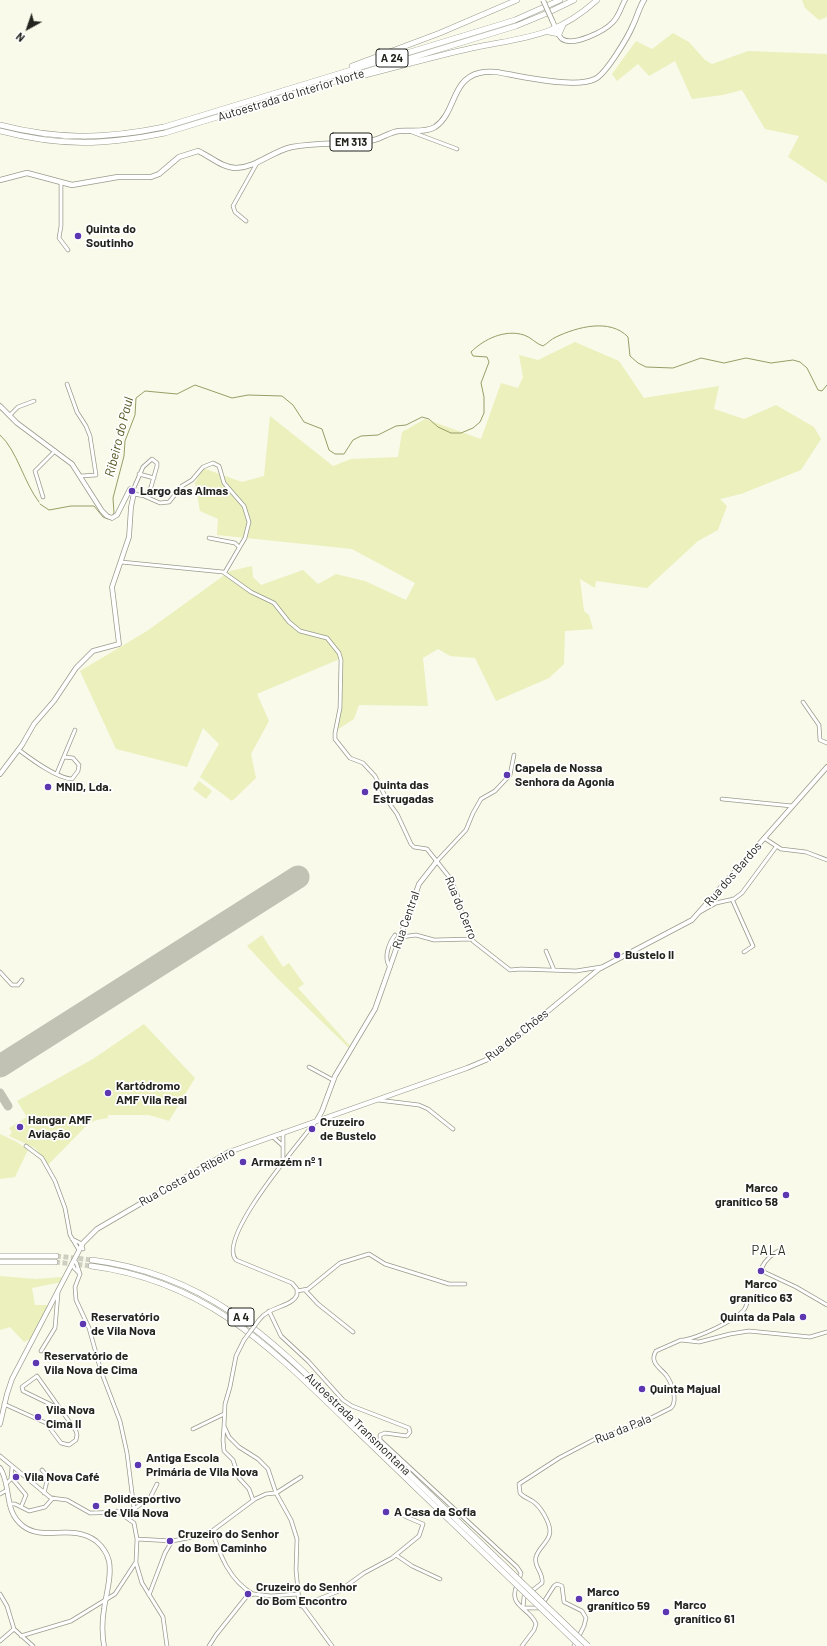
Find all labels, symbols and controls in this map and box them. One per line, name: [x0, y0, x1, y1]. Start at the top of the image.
north arrow: [8, 8, 48, 48]
text: N: [13, 30, 27, 45]
road number: A 24: [376, 49, 408, 67]
street label: Autoestrada do Interior Norte: [216, 66, 366, 124]
road number: EM 313: [330, 133, 372, 151]
place label: Quinta do Soutinho: [86, 222, 136, 250]
marker: Quinta do Soutinho: [73, 231, 83, 241]
water label: Ribeiro do Paul: [102, 395, 136, 479]
place label: Largo das Almas: [140, 484, 228, 498]
marker: Largo das Almas: [127, 486, 137, 496]
place label: Capela de Nossa Senhora da Agonia: [515, 761, 614, 789]
marker: Capela de Nossa Senhora da Agonia: [502, 770, 512, 780]
place label: Quinta das Estrugadas: [373, 778, 434, 806]
place label: MNID, Lda.: [56, 780, 112, 794]
marker: MNID, Lda.: [43, 782, 53, 792]
marker: Quinta das Estrugadas: [360, 787, 370, 797]
street label: Rua dos Bardos: [701, 839, 765, 909]
street label: Rua do Cerro: [442, 874, 480, 942]
street label: Rua Central: [389, 889, 423, 951]
place label: Bustelo II: [625, 948, 674, 962]
marker: Bustelo II: [612, 950, 622, 960]
street label: Rua dos Chões: [483, 1006, 551, 1064]
place label: Kartódromo AMF Vila Real: [116, 1079, 187, 1107]
marker: Kartódromo AMF Vila Real: [103, 1088, 113, 1098]
place label: Hangar AMF Aviação: [28, 1113, 92, 1141]
place label: Cruzeiro de Bustelo: [320, 1115, 376, 1143]
marker: Hangar AMF Aviação: [15, 1122, 25, 1132]
marker: Cruzeiro de Bustelo: [307, 1124, 317, 1134]
street label: Rua Costa do Ribeiro: [137, 1145, 237, 1209]
place label: Armazém nº 1: [251, 1155, 322, 1169]
marker: Armazém nº 1: [238, 1157, 248, 1167]
place label: Marco granítico 58: [715, 1181, 778, 1209]
marker: Marco granítico 58: [781, 1190, 791, 1200]
district label: PALA: [751, 1243, 787, 1259]
marker: Marco granítico 63: [756, 1266, 766, 1276]
place label: Marco granítico 63: [730, 1277, 792, 1305]
road number: A 4: [228, 1308, 254, 1326]
place label: Reservatório de Vila Nova: [91, 1310, 160, 1338]
place label: Quinta da Pala: [720, 1310, 795, 1324]
marker: Quinta da Pala: [798, 1312, 808, 1322]
marker: Reservatório de Vila Nova: [78, 1319, 88, 1329]
place label: Reservatório de Vila Nova de Cima: [44, 1349, 138, 1377]
marker: Reservatório de Vila Nova de Cima: [31, 1358, 41, 1368]
street label: Autoestrada Transmontana: [302, 1370, 414, 1478]
place label: Quinta Majual: [650, 1382, 720, 1396]
marker: Quinta Majual: [637, 1384, 647, 1394]
place label: Vila Nova Cima II: [46, 1403, 95, 1431]
street label: Rua da Pala: [593, 1411, 653, 1447]
marker: Vila Nova Cima II: [33, 1412, 43, 1422]
place label: Antiga Escola Primária de Vila Nova: [146, 1451, 258, 1479]
marker: Antiga Escola Primária de Vila Nova: [133, 1460, 143, 1470]
place label: Vila Nova Café: [24, 1470, 99, 1484]
marker: Vila Nova Café: [11, 1472, 21, 1482]
place label: Polidesportivo de Vila Nova: [104, 1492, 181, 1520]
marker: Polidesportivo de Vila Nova: [91, 1501, 101, 1511]
place label: A Casa da Sofia: [394, 1505, 476, 1519]
marker: A Casa da Sofia: [381, 1507, 391, 1517]
place label: Cruzeiro do Senhor do Bom Caminho: [178, 1527, 279, 1555]
marker: Cruzeiro do Senhor do Bom Caminho: [165, 1536, 175, 1546]
place label: Cruzeiro do Senhor do Bom Encontro: [256, 1580, 357, 1608]
place label: Marco granítico 59: [587, 1585, 650, 1613]
marker: Cruzeiro do Senhor do Bom Encontro: [243, 1589, 253, 1599]
marker: Marco granítico 59: [574, 1594, 584, 1604]
place label: Marco granítico 61: [674, 1598, 735, 1626]
marker: Marco granítico 61: [661, 1607, 671, 1617]

